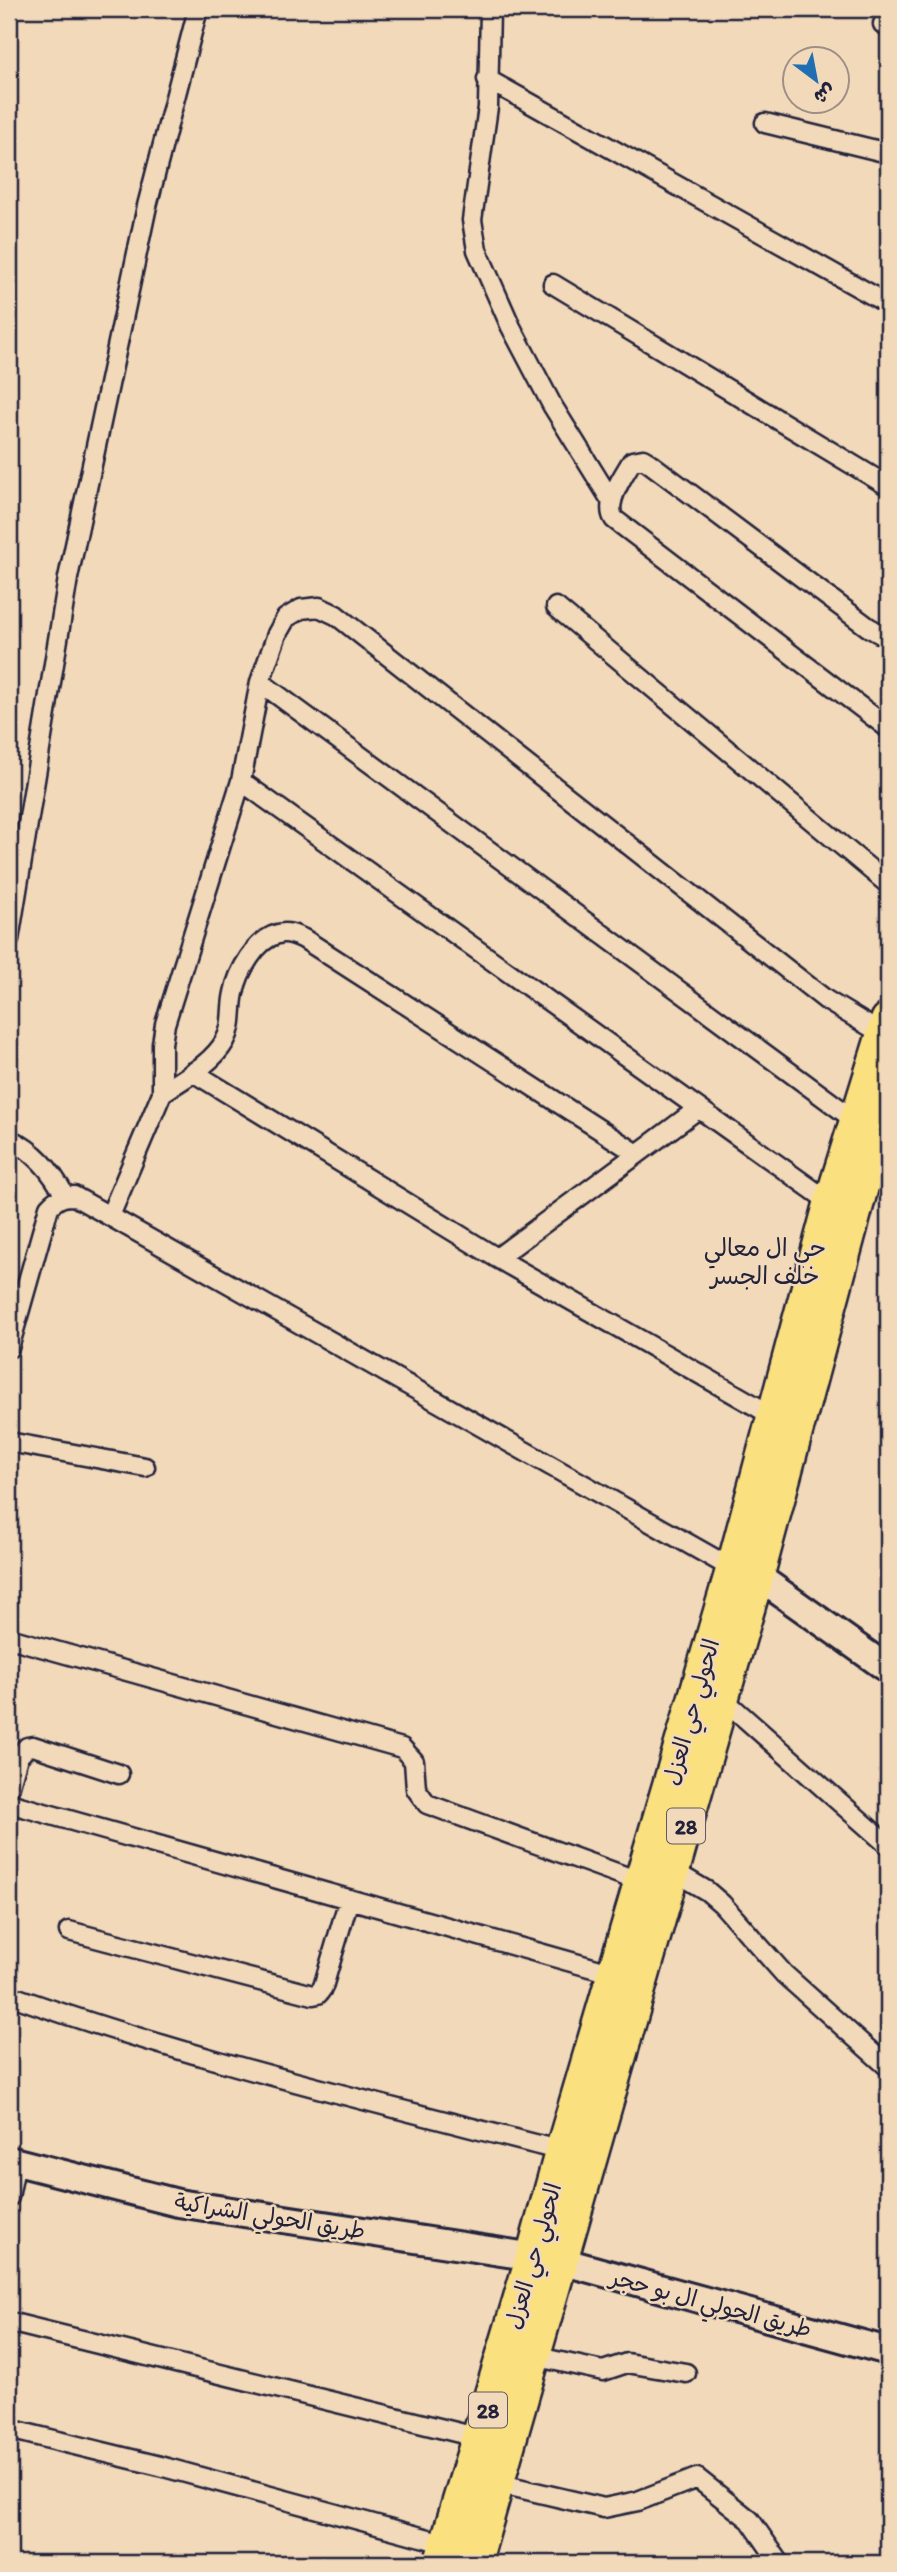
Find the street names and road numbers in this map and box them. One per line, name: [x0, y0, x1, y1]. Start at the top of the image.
street label: الحولي حي العزل: [657, 1635, 732, 1790]
road number: 28: [667, 1808, 705, 1843]
street label: الحولي حي العزل: [499, 2179, 574, 2334]
street label: طريق الحولي الشراكية: [172, 2187, 367, 2252]
street label: طريق الحولي ال بو حجر: [603, 2262, 815, 2350]
road number: 28: [469, 2392, 507, 2428]

